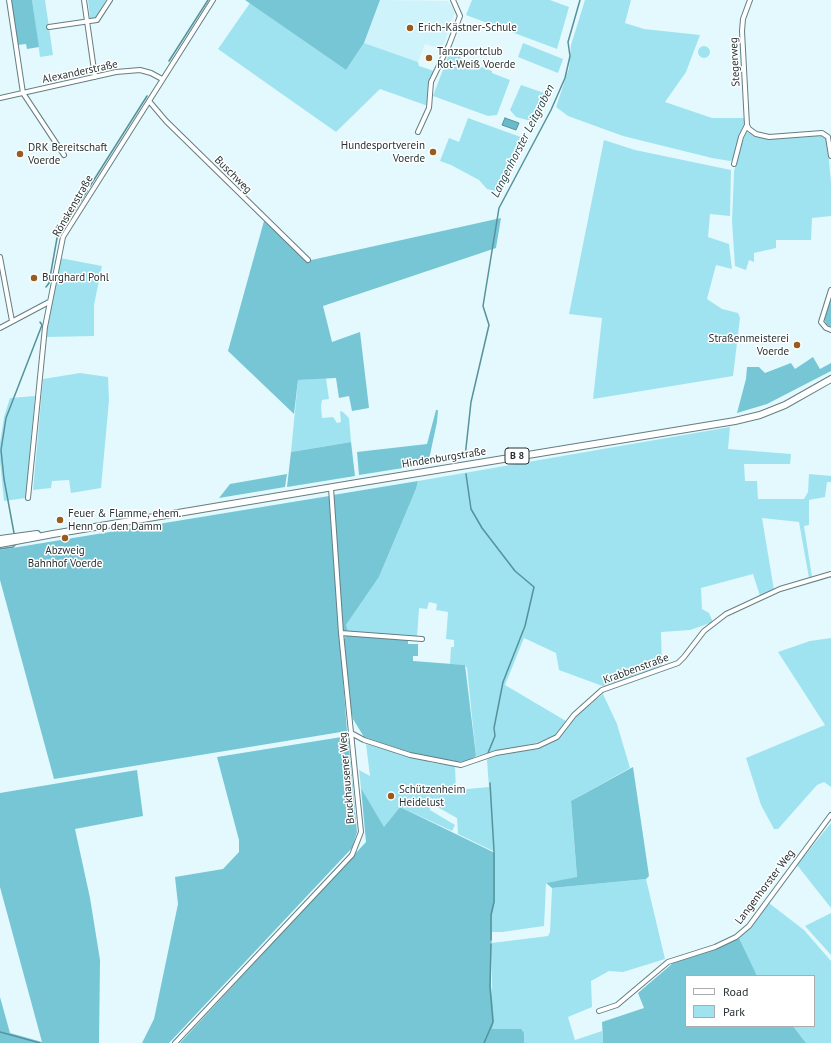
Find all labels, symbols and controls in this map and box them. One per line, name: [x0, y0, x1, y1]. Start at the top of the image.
place label: Erich-Kästner-Schule: [418, 21, 517, 35]
marker: Erich-Kästner-Schule: [405, 23, 415, 33]
street label: Stegerweg: [727, 37, 743, 87]
place label: Tanzsportclub Rot-Weiß Voerde: [437, 45, 515, 71]
marker: Tanzsportclub Rot-Weiß Voerde: [424, 53, 434, 63]
street label: Alexanderstraße: [41, 58, 119, 86]
water label: Langenhorster Leitgraben: [488, 82, 558, 200]
place label: Hundesportverein Voerde: [341, 139, 425, 165]
place label: DRK Bereitschaft Voerde: [28, 141, 108, 167]
marker: Hundesportverein Voerde: [428, 147, 438, 157]
marker: DRK Bereitschaft Voerde: [15, 149, 25, 159]
street label: Buschweg: [212, 154, 254, 196]
street label: Rönskenstraße: [50, 173, 96, 239]
place label: Burghard Pohl: [42, 271, 109, 285]
marker: Burghard Pohl: [29, 273, 39, 283]
place label: Straßenmeisterei Voerde: [709, 332, 789, 358]
marker: Straßenmeisterei Voerde: [792, 340, 802, 350]
street label: Hindenburgstraße: [401, 445, 487, 471]
road number: B 8: [505, 448, 529, 464]
place label: Feuer & Flamme, ehem. Henn op den Damm: [68, 507, 181, 533]
marker: Feuer & Flamme, ehem. Henn op den Damm: [55, 515, 65, 525]
marker: Abzweig Bahnhof Voerde: [60, 533, 70, 543]
place label: Abzweig Bahnhof Voerde: [28, 544, 102, 570]
street label: Krabbenstraße: [601, 651, 671, 687]
street label: Bruckhausener Weg: [336, 731, 358, 825]
place label: Schützenheim Heidelust: [399, 783, 465, 809]
marker: Schützenheim Heidelust: [386, 791, 396, 801]
street label: Langenhorster Weg: [732, 847, 798, 927]
legend: [685, 975, 815, 1027]
text: Road: [723, 984, 748, 999]
text: Park: [723, 1004, 745, 1019]

